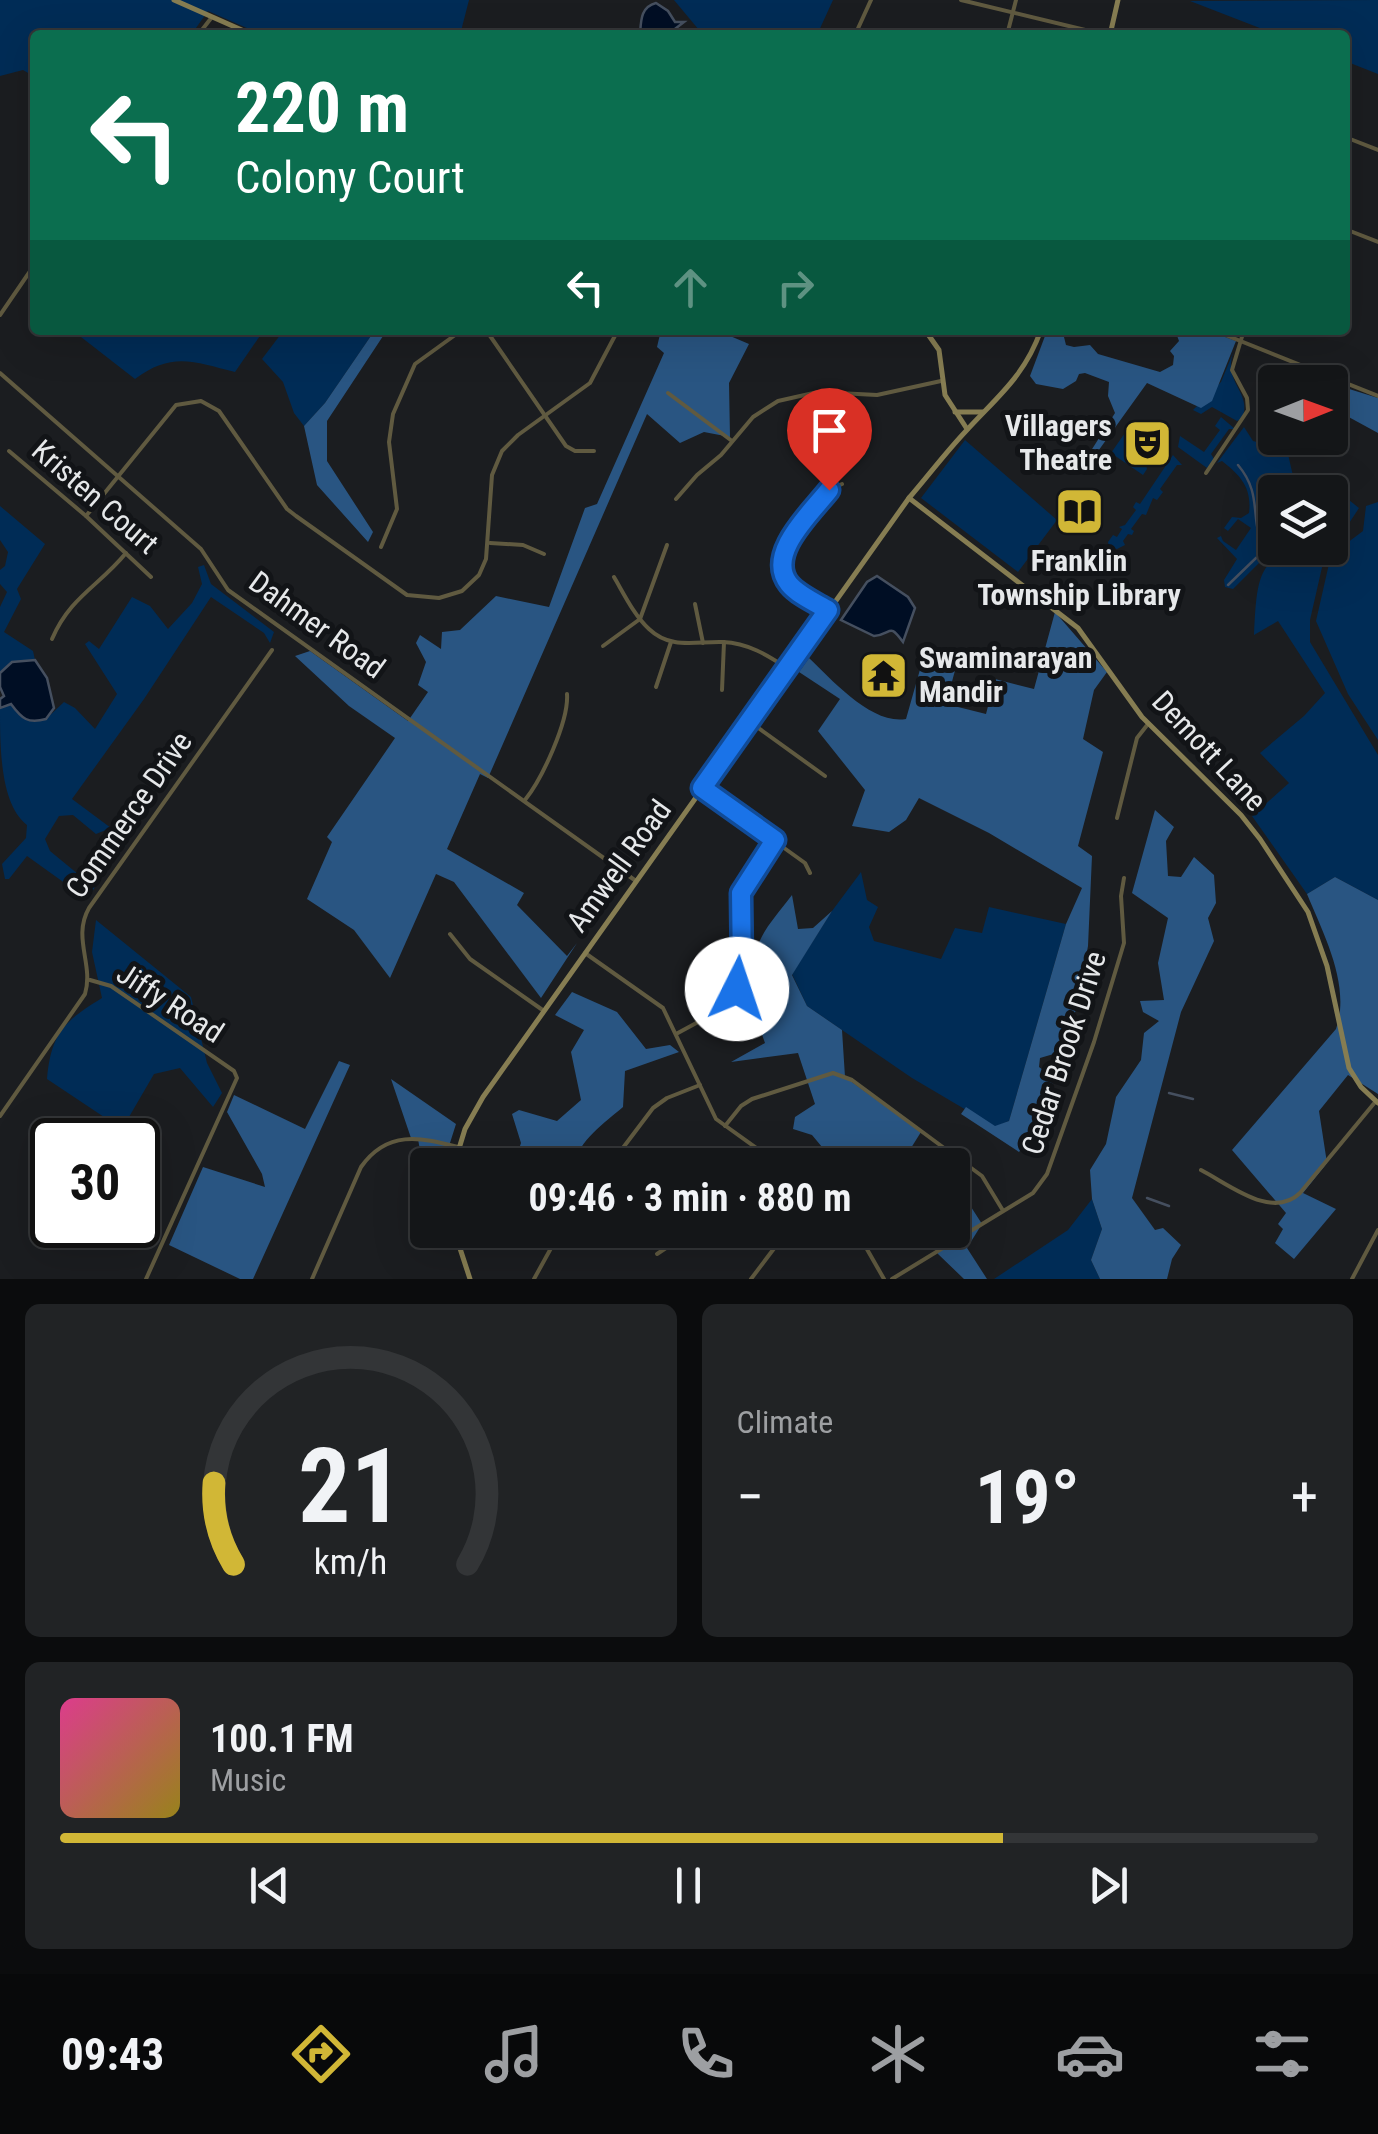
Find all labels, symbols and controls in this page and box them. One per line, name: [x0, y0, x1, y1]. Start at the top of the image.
text: 220 m: [235, 67, 409, 149]
icon: left: [70, 70, 200, 200]
text: Colony Court: [235, 151, 465, 204]
icon: left: [558, 260, 613, 315]
icon: ahead: [663, 260, 718, 315]
icon: right: [768, 260, 823, 315]
north arrow: [1258, 365, 1348, 455]
map controls: [1258, 365, 1348, 565]
pin: [787, 388, 872, 491]
icon: arrive: [802, 403, 857, 458]
place label: Villagers Theatre: [1005, 408, 1112, 477]
theatre icon: Villagers Theatre: [1121, 417, 1173, 469]
street label: Kristen Court: [25, 432, 166, 561]
button: layers: [1258, 475, 1348, 565]
library icon: Franklin Township Library: [1053, 486, 1105, 538]
place label: Franklin Township Library: [977, 543, 1181, 612]
street label: Dahmer Road: [243, 564, 392, 685]
place label: Swaminarayan Mandir: [919, 640, 1092, 709]
temple icon: Swaminarayan Mandir: [858, 649, 910, 701]
street label: Demott Lane: [1145, 684, 1274, 818]
street label: Commerce Drive: [58, 725, 199, 905]
street label: Amwell Road: [559, 793, 678, 938]
position arrow: [685, 937, 789, 1041]
street label: Cedar Brook Drive: [1014, 947, 1113, 1159]
street label: Jiffy Road: [110, 955, 230, 1050]
speed limit sign: 30: [30, 1118, 160, 1248]
text: 09:46 · 3 min · 880 m: [529, 1176, 851, 1220]
text: Climate: [737, 1403, 833, 1441]
text: 21: [298, 1426, 403, 1547]
text: 19°: [975, 1453, 1080, 1541]
text: −: [737, 1465, 764, 1529]
text: +: [1291, 1465, 1318, 1529]
text: km/h: [314, 1541, 388, 1583]
text: 100.1 FM: [210, 1717, 354, 1761]
text: Music: [210, 1761, 286, 1799]
icon: previous: [242, 1858, 297, 1913]
icon: pause: [661, 1858, 716, 1913]
icon: next: [1081, 1858, 1136, 1913]
icon: directions: [286, 2019, 356, 2089]
icon: music: [479, 2019, 549, 2089]
icon: phone: [671, 2019, 741, 2089]
icon: climate: [863, 2019, 933, 2089]
icon: car: [1055, 2019, 1125, 2089]
icon: filters: [1247, 2019, 1317, 2089]
text: 09:43: [61, 2028, 164, 2081]

